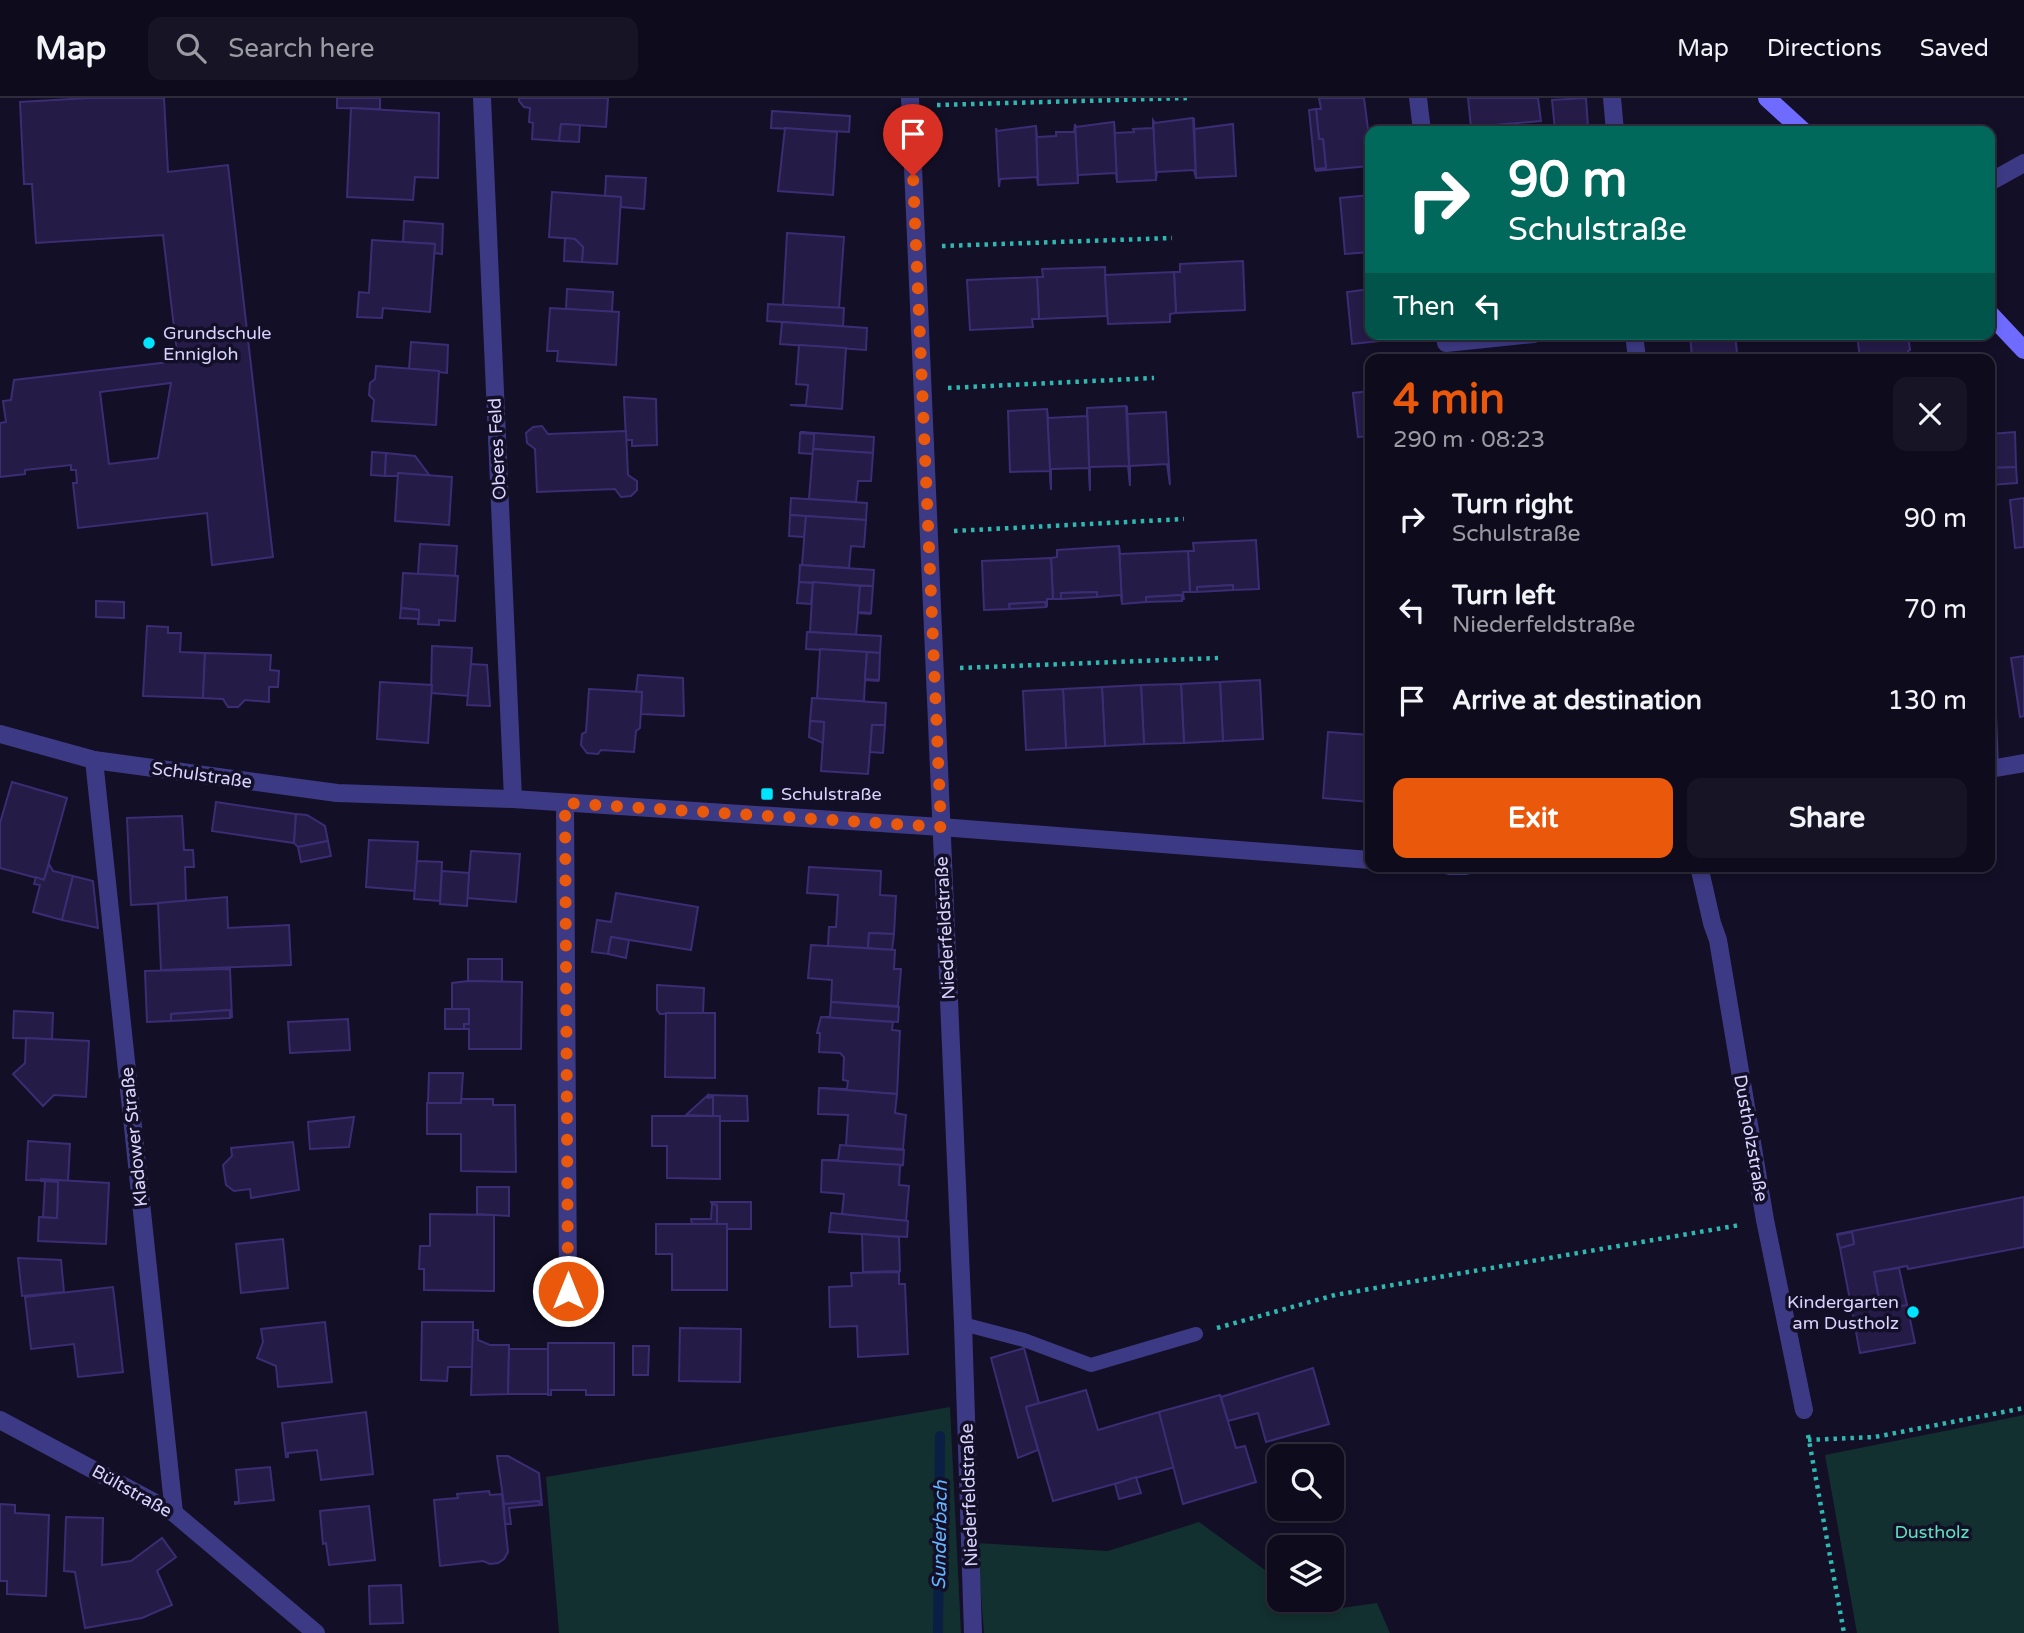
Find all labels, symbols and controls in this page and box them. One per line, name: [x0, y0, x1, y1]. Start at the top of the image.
search box: [148, 17, 638, 80]
text: Map: [35, 29, 106, 68]
icon: search: [172, 29, 210, 67]
text: Search here: [228, 33, 374, 64]
text: Map: [1677, 34, 1729, 63]
text: Directions: [1767, 34, 1882, 63]
text: Saved: [1920, 34, 1989, 63]
pin: [883, 104, 943, 176]
icon: arrive: [894, 115, 932, 153]
text: 90 m: [1508, 151, 1627, 210]
icon: right: [1393, 154, 1484, 245]
text: Schulstraße: [1508, 211, 1687, 249]
icon: left: [1469, 287, 1507, 325]
text: Then: [1393, 291, 1455, 322]
place label: Grundschule Ennigloh: [163, 322, 272, 365]
marker: Grundschule Ennigloh: [141, 335, 157, 351]
text: 4 min: [1393, 374, 1505, 425]
button: close: [1893, 377, 1967, 451]
street label: Oberes Feld: [483, 397, 511, 501]
text: 290 m · 08:23: [1393, 426, 1545, 454]
text: Turn right: [1452, 489, 1573, 520]
icon: right: [1393, 500, 1431, 538]
text: 90 m: [1904, 503, 1967, 534]
text: Schulstraße: [1452, 520, 1581, 548]
text: Turn left: [1452, 580, 1555, 611]
icon: left: [1393, 591, 1431, 629]
text: 70 m: [1904, 594, 1967, 625]
text: Niederfeldstraße: [1452, 611, 1635, 639]
icon: arrive: [1393, 682, 1431, 720]
text: Arrive at destination: [1452, 685, 1702, 716]
text: 130 m: [1887, 685, 1967, 716]
street label: Schulstraße: [151, 757, 253, 793]
button: Exit: [1393, 778, 1673, 858]
button: Share: [1687, 778, 1967, 858]
place label: Schulstraße: [781, 783, 882, 805]
marker: Schulstraße: [759, 786, 775, 802]
street label: Niederfeldstraße: [930, 856, 960, 1000]
street label: Kladower Straße: [116, 1066, 152, 1208]
street label: Dustholzstraße: [1729, 1073, 1773, 1203]
position arrow: [531, 1254, 605, 1328]
place label: Kindergarten am Dustholz: [1787, 1291, 1899, 1334]
marker: Kindergarten am Dustholz: [1905, 1304, 1921, 1320]
street label: Niederfeldstraße: [956, 1423, 982, 1567]
map controls: [1267, 1444, 1344, 1612]
button: search: [1267, 1444, 1344, 1521]
street label: Bültstraße: [88, 1460, 176, 1522]
water label: Sunderbach: [928, 1480, 952, 1590]
park label: Dustholz: [1894, 1521, 1970, 1543]
button: layers: [1267, 1535, 1344, 1612]

